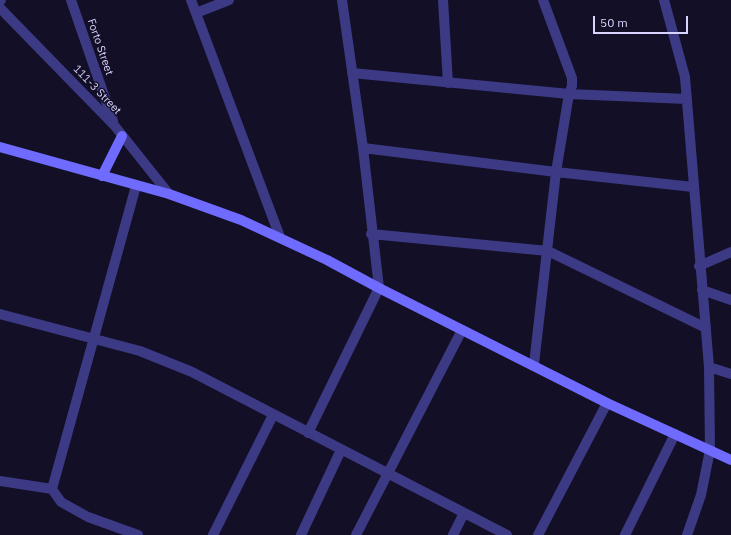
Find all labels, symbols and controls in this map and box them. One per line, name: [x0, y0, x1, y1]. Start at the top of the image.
scale bar: [595, 8, 690, 34]
text: 50 m: [600, 15, 628, 30]
street label: Forto Street: [84, 17, 116, 77]
street label: 111-3 Street: [70, 63, 124, 117]

